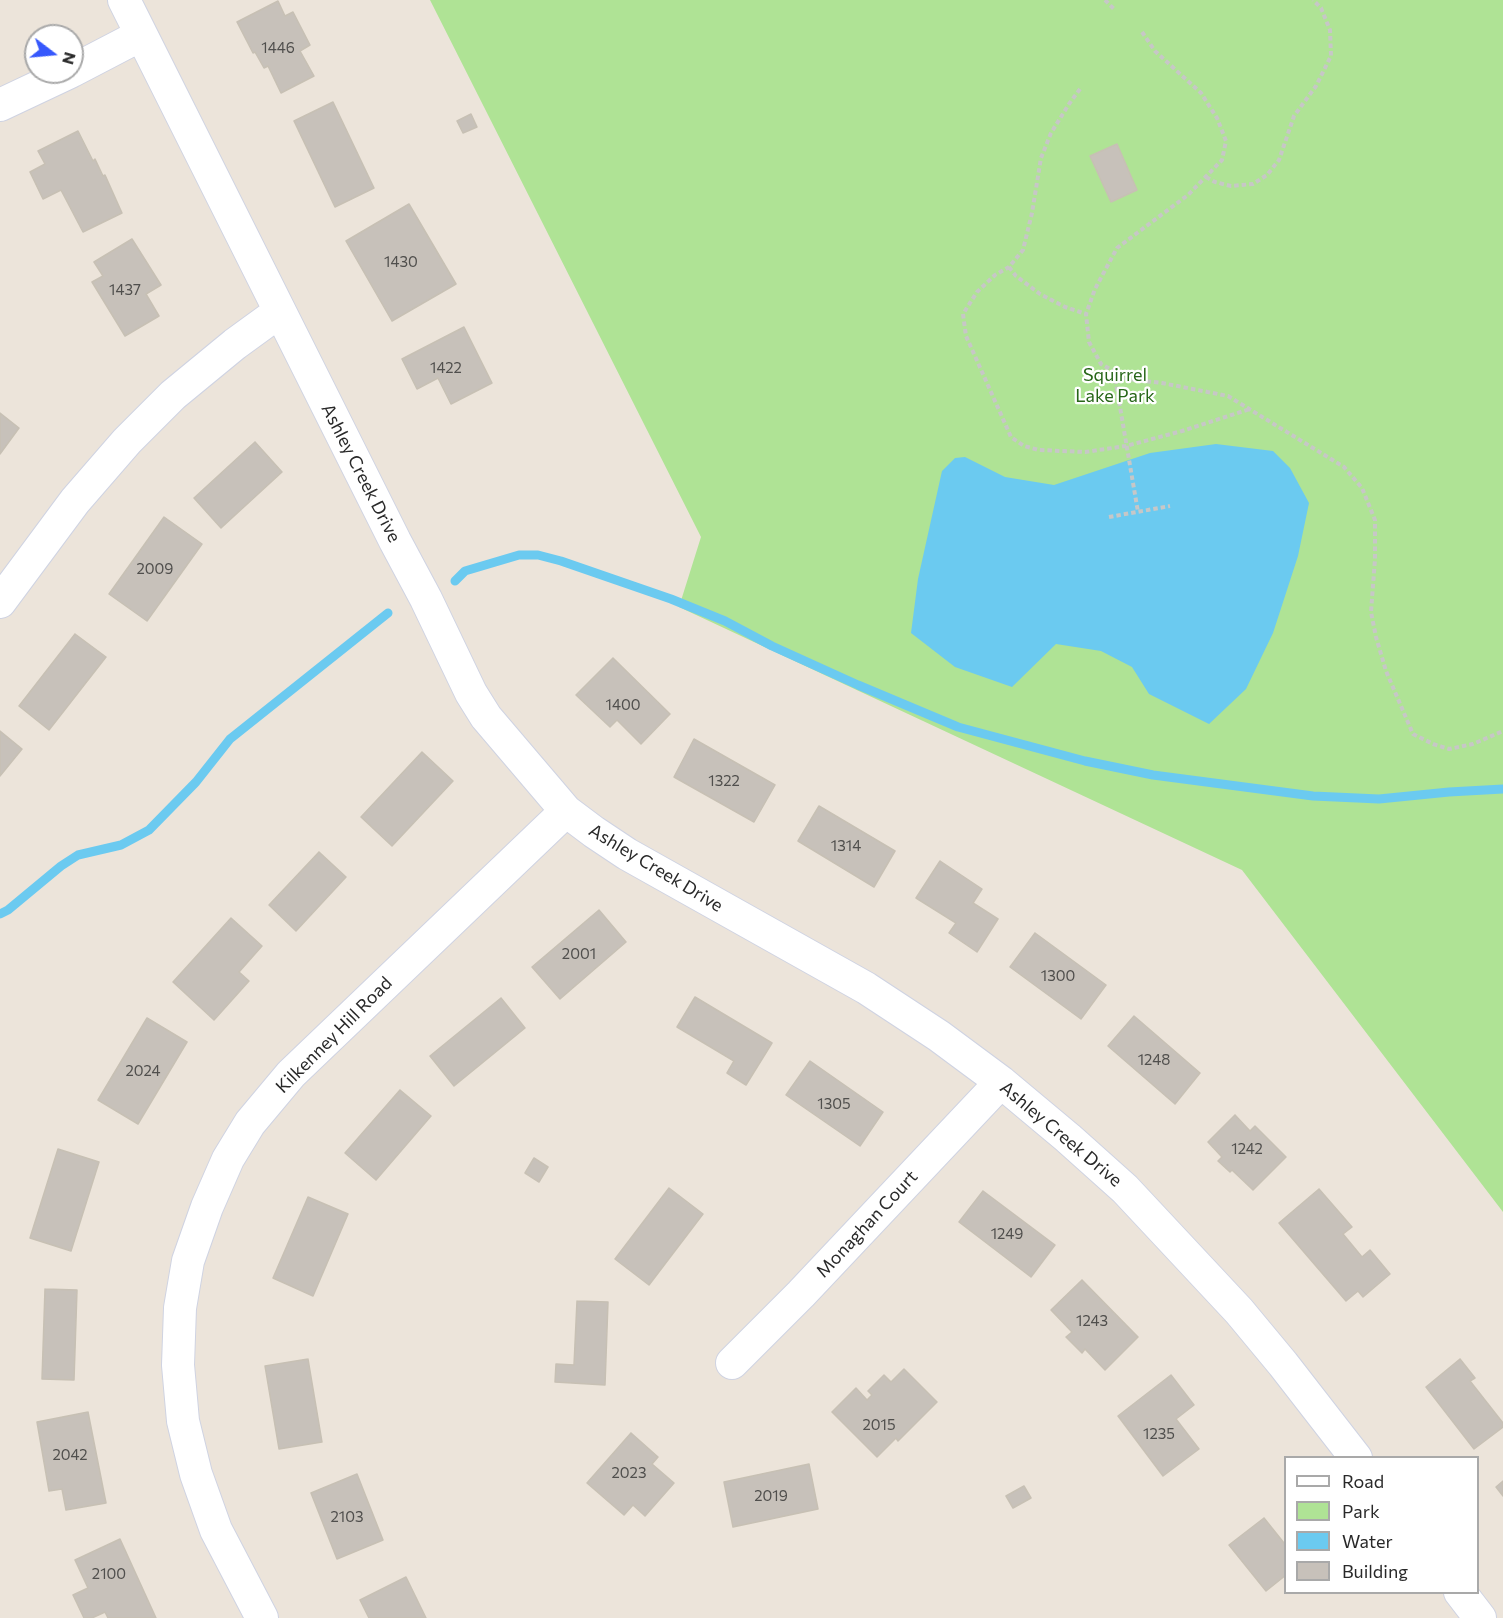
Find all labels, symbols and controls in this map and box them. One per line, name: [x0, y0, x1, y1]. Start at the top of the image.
north arrow: [24, 24, 84, 84]
house number: 1446: [261, 39, 295, 57]
text: N: [59, 50, 81, 67]
house number: 1430: [384, 253, 418, 271]
house number: 1437: [109, 281, 141, 299]
house number: 1422: [430, 359, 462, 377]
park label: Squirrel Lake Park: [1075, 364, 1155, 406]
street label: Ashley Creek Drive: [317, 400, 405, 546]
house number: 2009: [137, 560, 173, 578]
house number: 1400: [606, 696, 640, 714]
house number: 1322: [708, 772, 740, 790]
street label: Ashley Creek Drive: [585, 819, 727, 917]
house number: 1314: [831, 837, 861, 855]
house number: 2001: [562, 945, 596, 963]
house number: 1300: [1041, 967, 1075, 985]
street label: Kilkenney Hill Road: [271, 972, 397, 1098]
house number: 1248: [1138, 1051, 1170, 1069]
house number: 2024: [125, 1062, 161, 1080]
street label: Ashley Creek Drive: [996, 1077, 1126, 1191]
house number: 1305: [817, 1095, 851, 1113]
house number: 1242: [1231, 1140, 1263, 1158]
street label: Monaghan Court: [812, 1166, 922, 1282]
house number: 1249: [991, 1225, 1023, 1243]
house number: 1243: [1076, 1312, 1108, 1330]
house number: 2015: [862, 1416, 896, 1434]
house number: 1235: [1143, 1425, 1175, 1443]
house number: 2042: [52, 1446, 88, 1464]
legend: [1284, 1456, 1479, 1594]
house number: 2023: [612, 1464, 646, 1482]
text: Road: [1342, 1470, 1384, 1492]
house number: 2019: [754, 1487, 788, 1505]
text: Park: [1342, 1500, 1380, 1522]
house number: 2103: [330, 1508, 364, 1526]
text: Water: [1342, 1530, 1393, 1552]
text: Building: [1342, 1560, 1408, 1582]
house number: 2100: [92, 1565, 126, 1583]

